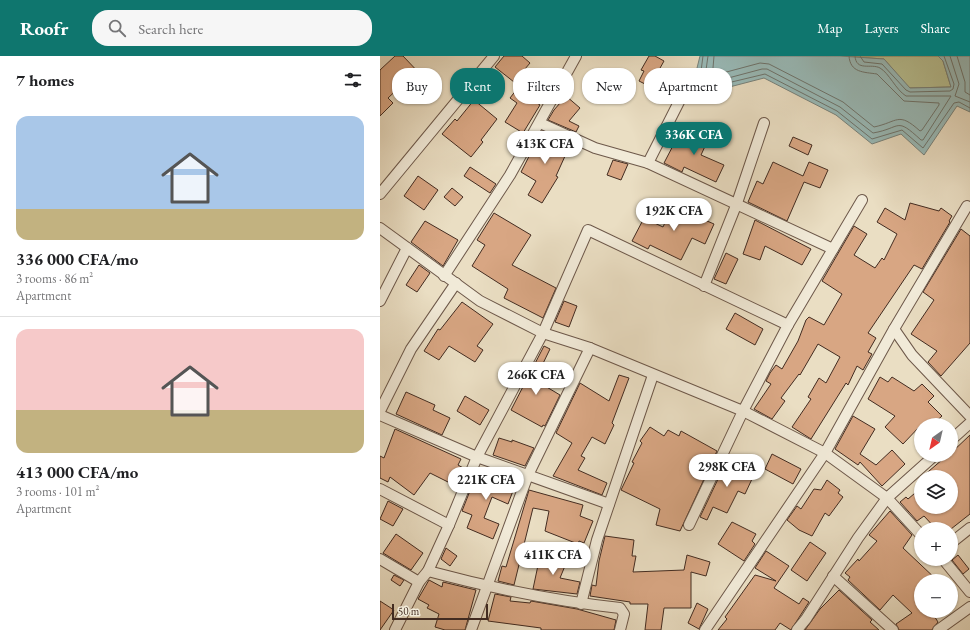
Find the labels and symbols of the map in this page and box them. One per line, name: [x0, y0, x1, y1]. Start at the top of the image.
pin: 336K CFA: [653, 122, 735, 156]
pin: 413K CFA: [504, 131, 586, 165]
pin: 192K CFA: [633, 198, 715, 232]
pin: 266K CFA: [495, 362, 577, 396]
north arrow: [914, 418, 958, 462]
pin: 298K CFA: [686, 454, 768, 488]
pin: 221K CFA: [445, 467, 527, 501]
pin: 411K CFA: [512, 542, 594, 576]
scale bar: [392, 602, 488, 621]

